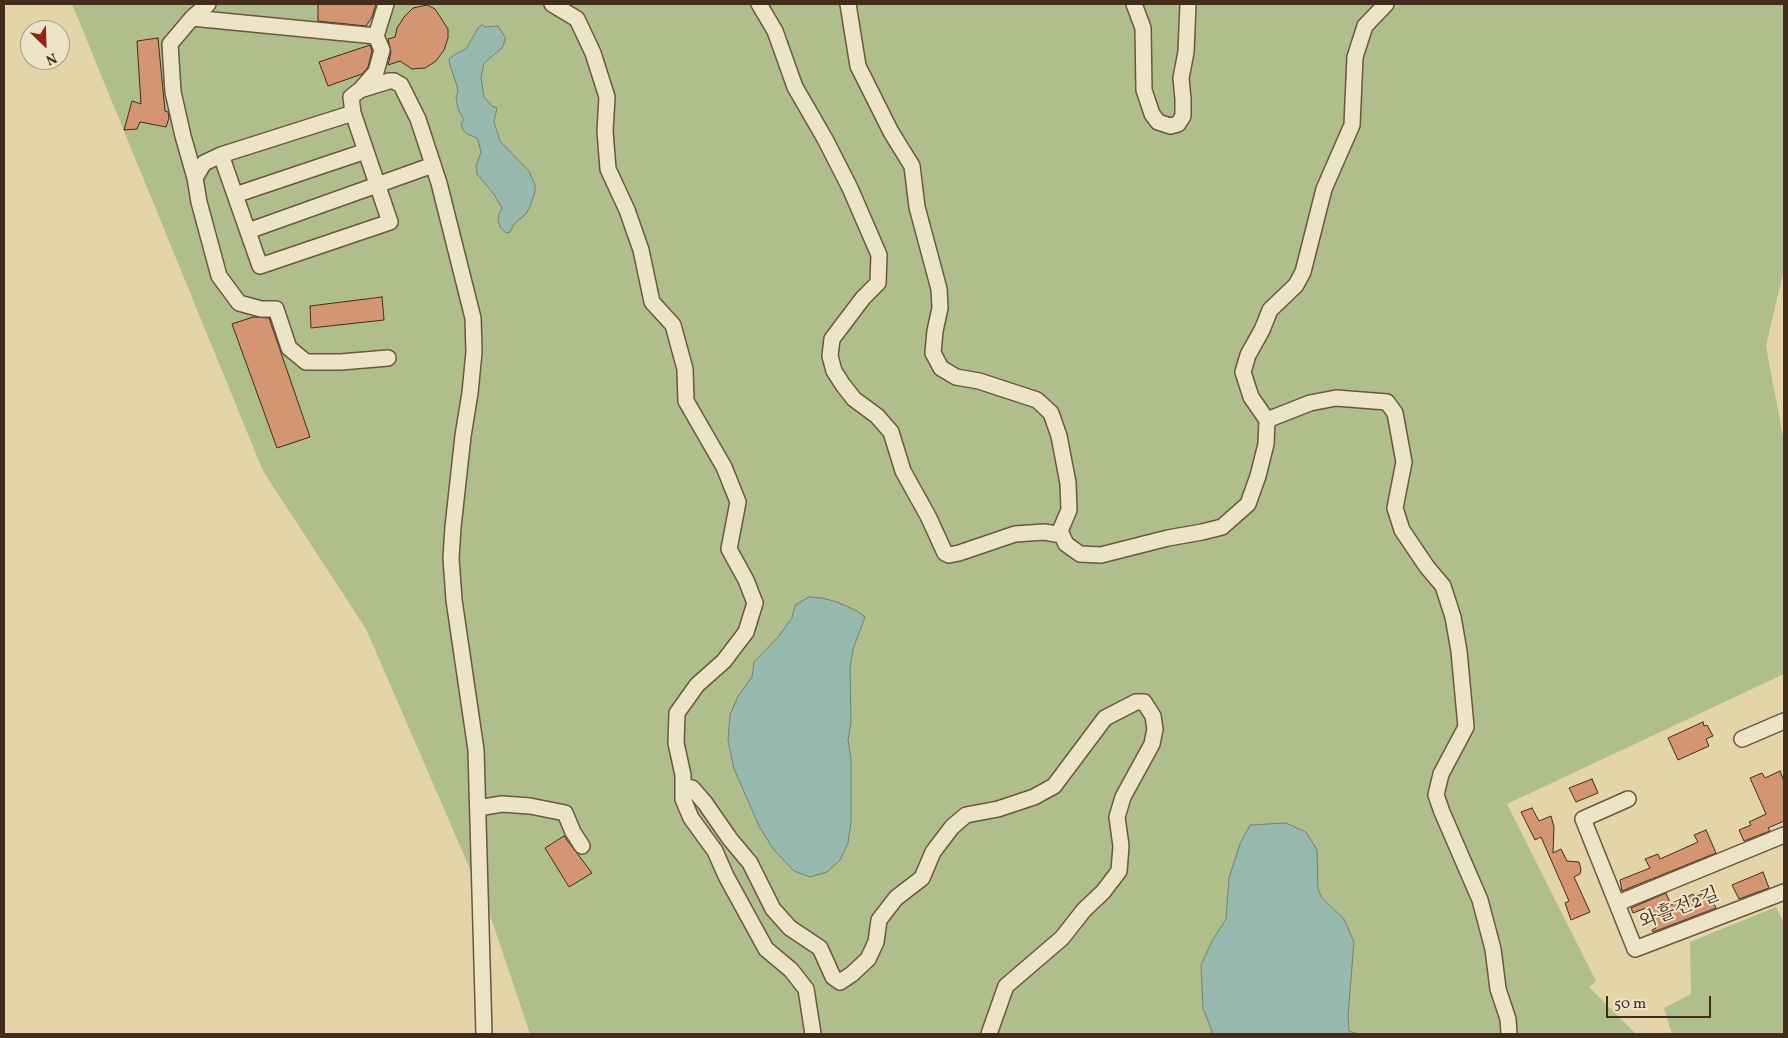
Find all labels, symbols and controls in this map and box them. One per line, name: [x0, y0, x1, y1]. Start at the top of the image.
north arrow: [20, 20, 70, 70]
text: N: [42, 47, 59, 69]
street label: 와흘전2길: [1637, 884, 1723, 936]
scale bar: [1608, 986, 1713, 1018]
text: 50 m: [1614, 994, 1646, 1015]

